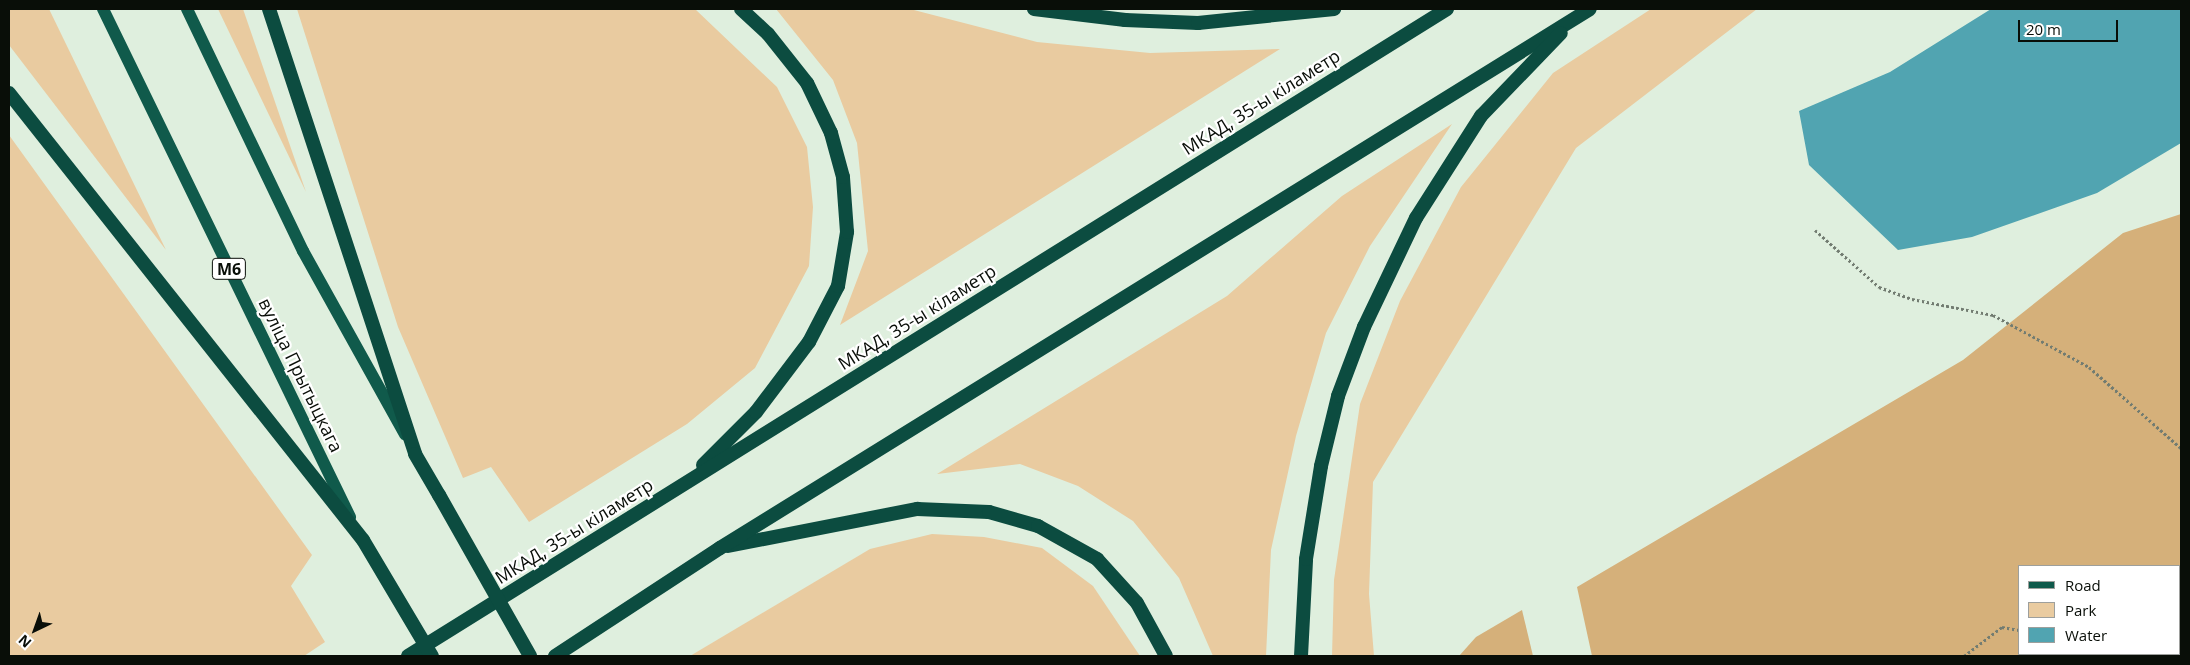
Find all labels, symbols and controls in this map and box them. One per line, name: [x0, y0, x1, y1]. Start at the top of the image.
scale bar: [2020, 10, 2120, 42]
text: 20 m: [2026, 19, 2061, 39]
street label: МКАД, 35-ы кіламетр: [1178, 45, 1344, 159]
road number: М6: [212, 255, 246, 282]
street label: МКАД, 35-ы кіламетр: [834, 260, 1000, 374]
street label: вуліца Прытыцкага: [254, 294, 348, 456]
street label: МКАД, 35-ы кіламетр: [491, 474, 657, 588]
legend: [2018, 565, 2180, 655]
text: Road: [2065, 575, 2101, 595]
text: Park: [2065, 600, 2096, 620]
north arrow: [10, 605, 60, 655]
text: Water: [2065, 625, 2107, 645]
text: N: [14, 631, 35, 652]

